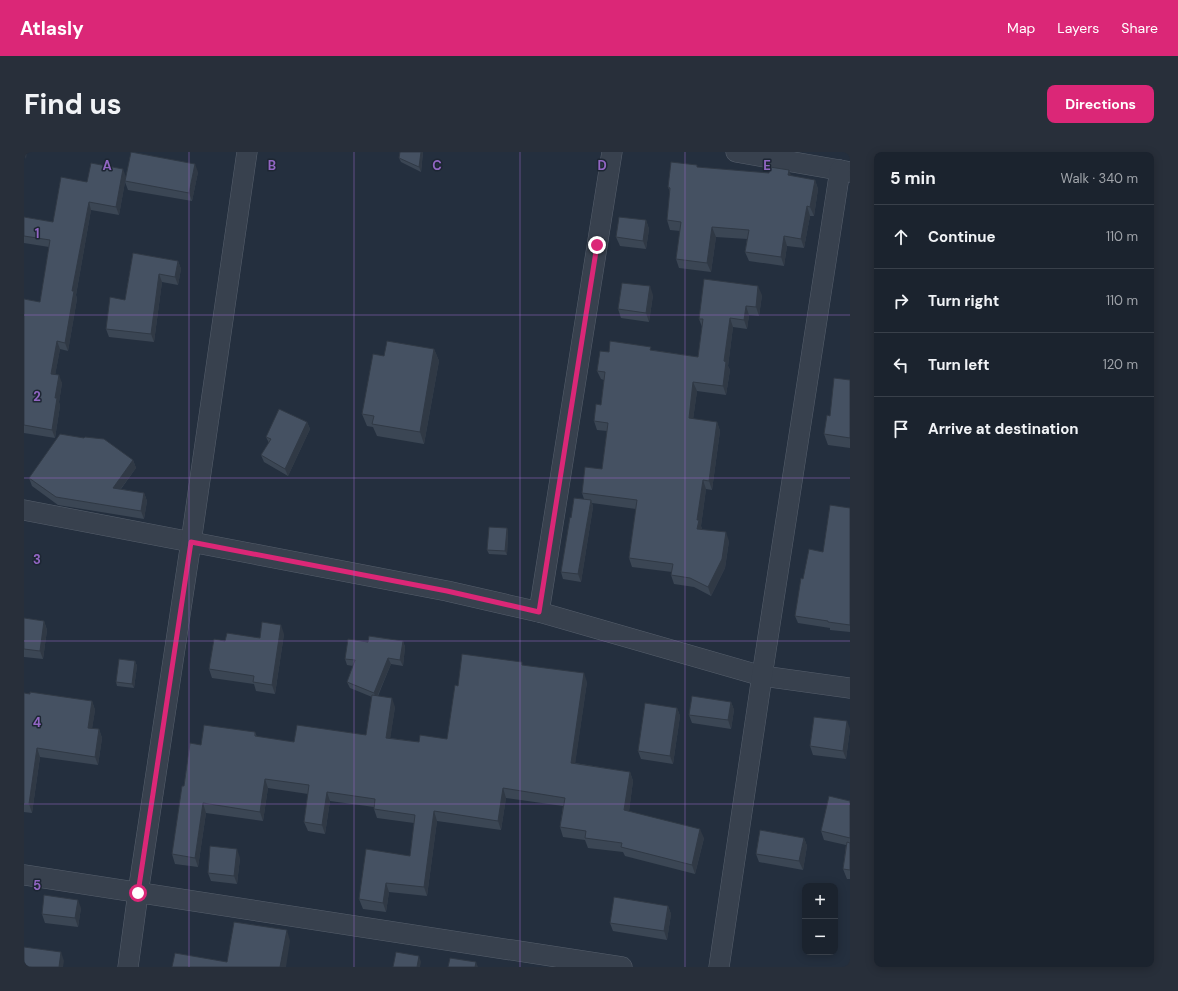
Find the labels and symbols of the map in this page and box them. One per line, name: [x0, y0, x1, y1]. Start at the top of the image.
text: A: [102, 157, 112, 174]
text: B: [268, 157, 276, 174]
text: C: [432, 157, 442, 174]
text: D: [597, 157, 607, 174]
text: E: [763, 157, 771, 174]
text: 1: [35, 225, 39, 242]
route end: [588, 236, 606, 254]
text: 2: [33, 388, 41, 405]
text: 3: [33, 551, 41, 568]
text: 4: [33, 714, 41, 731]
text: 5: [33, 877, 41, 894]
route start: [129, 884, 147, 902]

